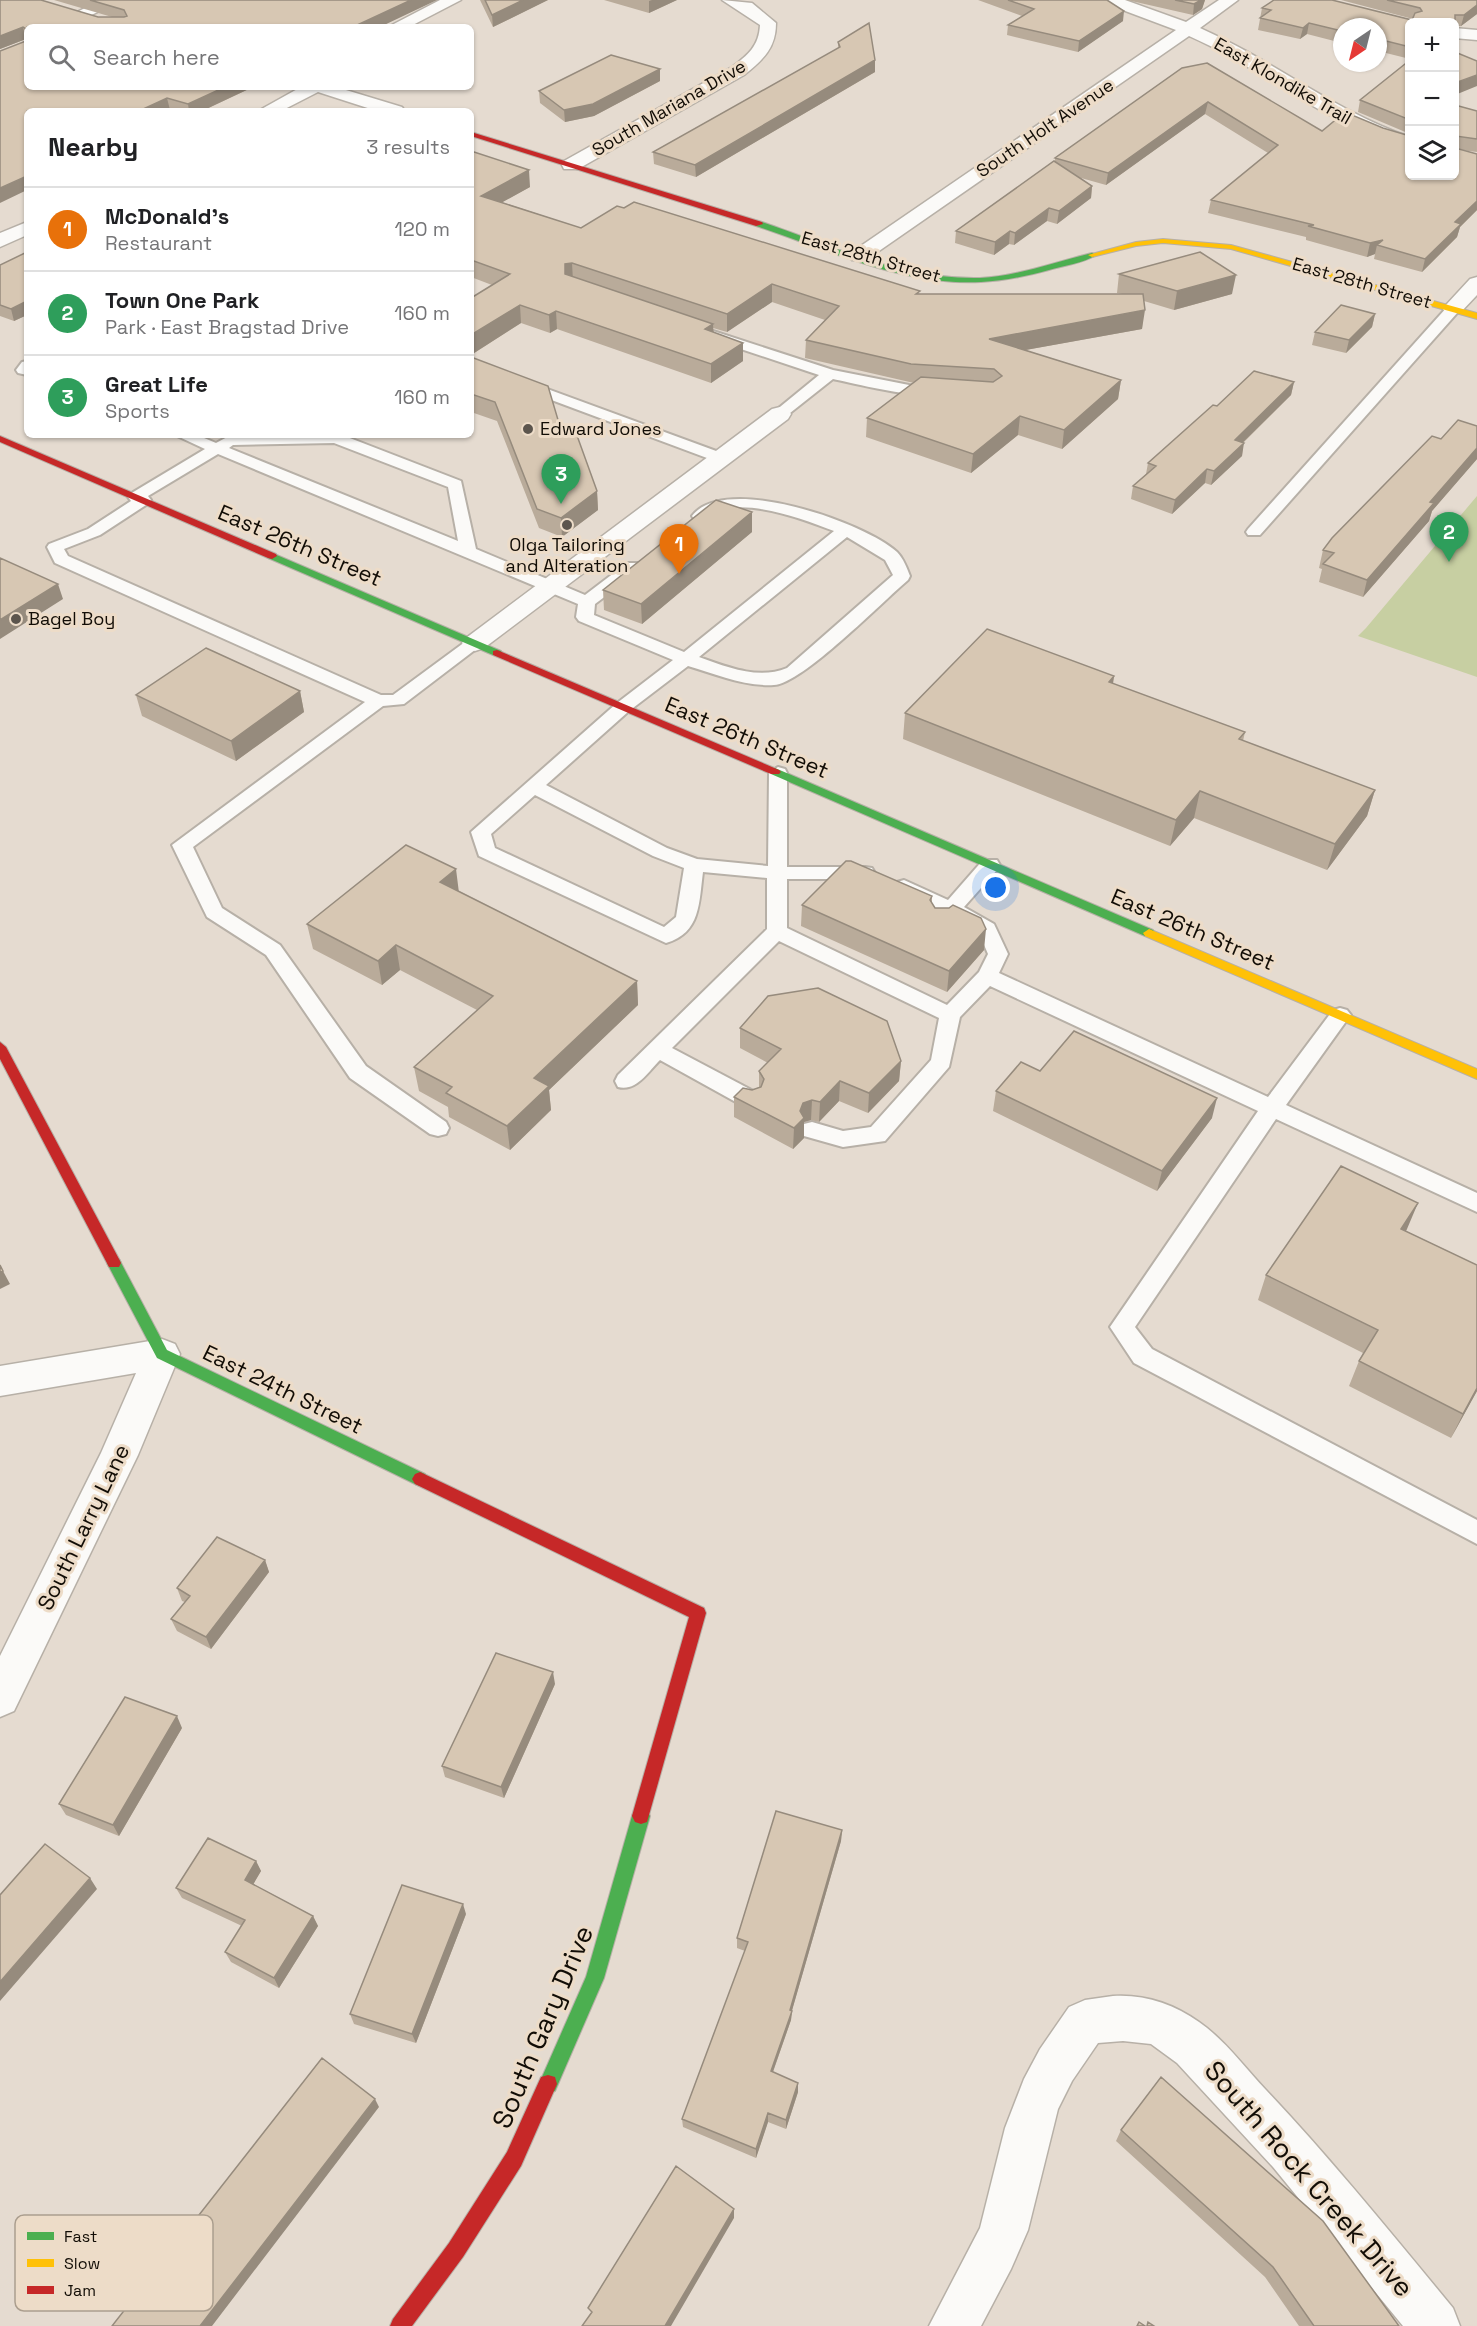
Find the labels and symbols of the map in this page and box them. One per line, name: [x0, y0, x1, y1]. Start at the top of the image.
north arrow: [1333, 18, 1387, 72]
street label: East Klondike Trail: [1210, 32, 1356, 129]
street label: South Mariana Drive: [588, 54, 750, 161]
street label: South Holt Avenue: [972, 73, 1118, 182]
street label: East 28th Street: [799, 226, 943, 287]
street label: East 28th Street: [1290, 252, 1434, 313]
place label: Edward Jones: [540, 417, 662, 440]
marker: Edward Jones: [521, 422, 535, 436]
pin: 3: [542, 454, 580, 504]
street label: East 26th Street: [214, 498, 386, 592]
pin: 2: [1430, 512, 1468, 562]
marker: Olga Tailoring and Alteration: [560, 518, 574, 532]
pin: 1: [660, 524, 698, 574]
place label: Olga Tailoring and Alteration: [506, 533, 628, 577]
place label: Bagel Boy: [28, 607, 115, 630]
marker: Bagel Boy: [9, 612, 23, 626]
street label: East 26th Street: [661, 690, 833, 784]
your location: [981, 873, 1010, 902]
street label: East 26th Street: [1107, 882, 1279, 976]
street label: East 24th Street: [198, 1338, 368, 1440]
street label: South Larry Lane: [31, 1439, 135, 1615]
street label: South Gary Drive: [484, 1920, 601, 2134]
street label: South Rock Creek Drive: [1197, 2053, 1422, 2304]
legend: [15, 2215, 213, 2311]
text: Fast: [64, 2226, 97, 2247]
text: Slow: [64, 2253, 100, 2274]
text: Jam: [64, 2280, 96, 2301]

